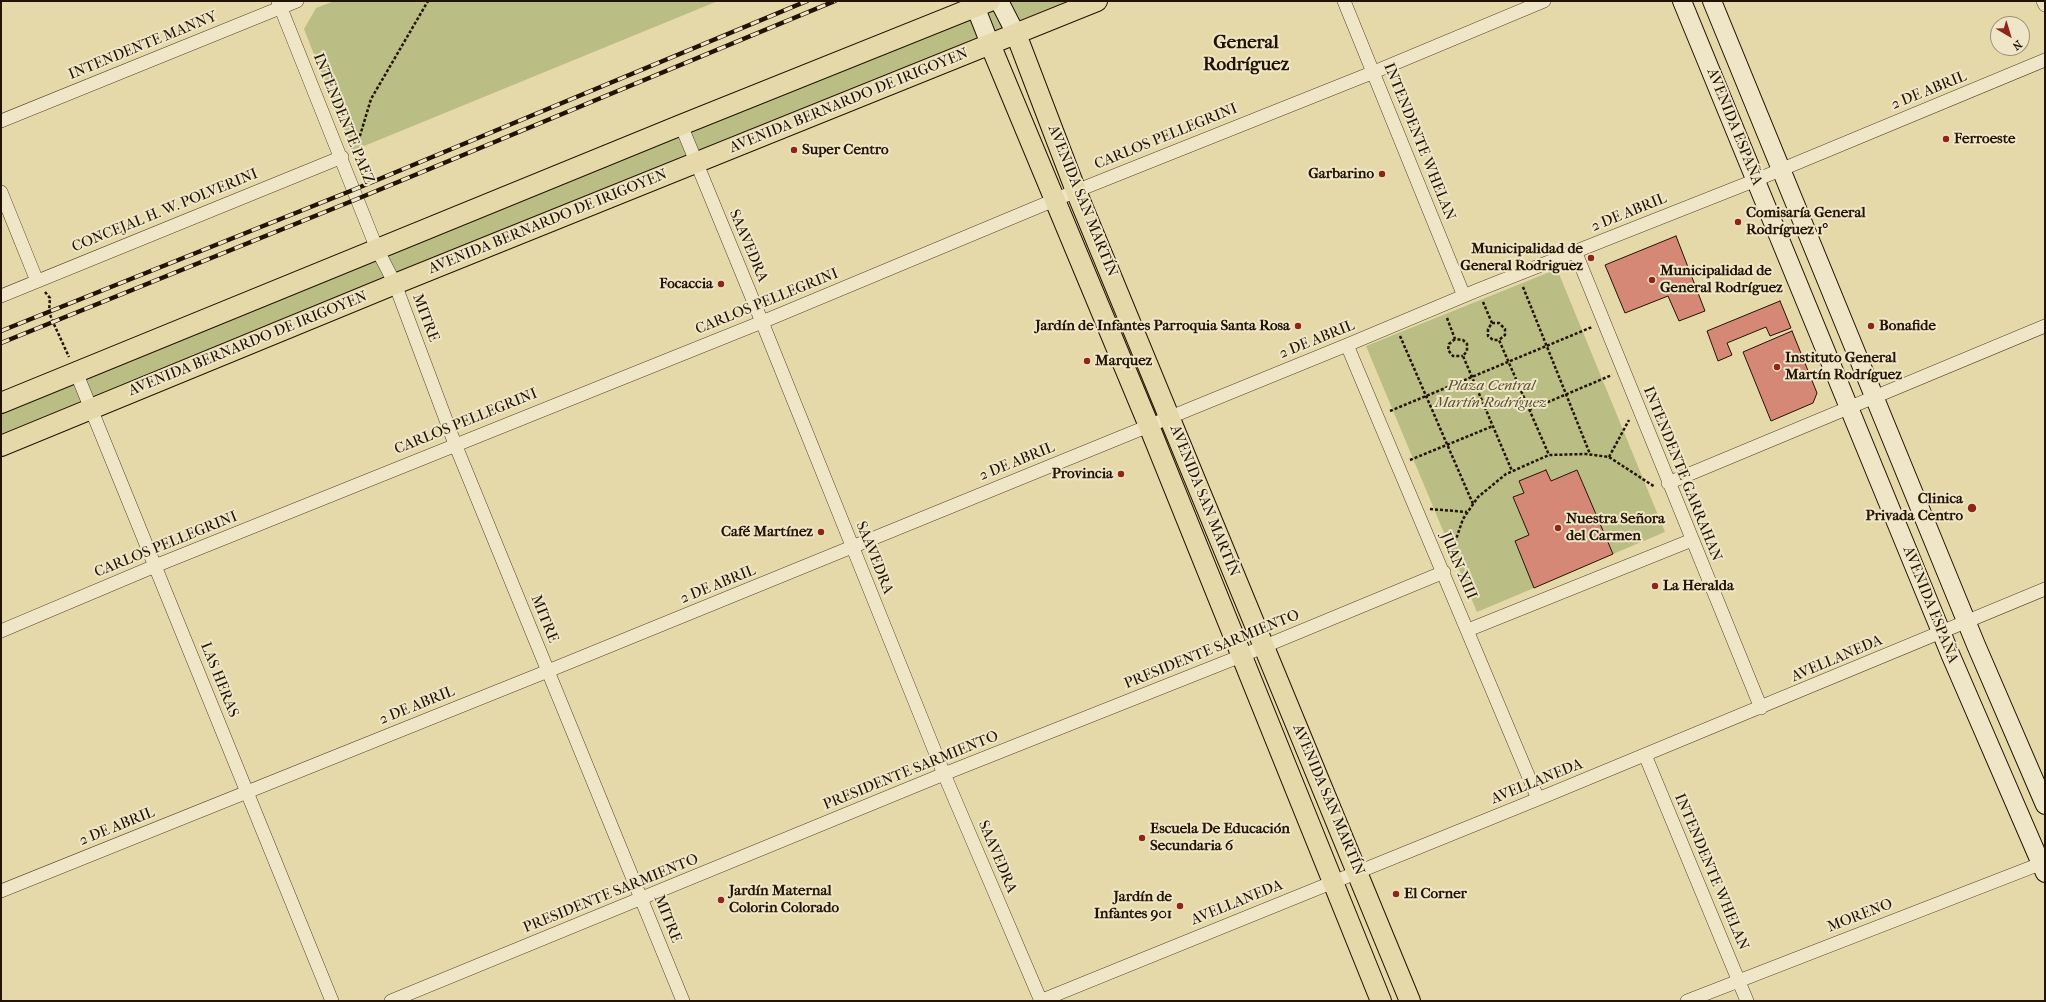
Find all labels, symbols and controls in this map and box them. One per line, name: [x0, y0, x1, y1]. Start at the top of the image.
street label: INTENDENTE MANNY: [66, 8, 220, 84]
north arrow: [1990, 16, 2030, 56]
district label: General Rodríguez: [1203, 32, 1289, 76]
text: N: [2010, 37, 2024, 53]
street label: AVENIDA BERNARDO DE IRIGOYEN: [727, 45, 971, 157]
street label: INTENDENTE PAEZ: [308, 51, 378, 187]
street label: INTENDENTE WHELAN: [1379, 61, 1459, 223]
street label: AVENIDA ESPAÑA: [1702, 66, 1766, 188]
street label: 2 DE ABRIL: [1889, 68, 1969, 114]
street label: CARLOS PELLEGRINI: [1092, 100, 1240, 174]
street label: AVENIDA SAN MARTÍN: [1043, 122, 1121, 280]
place label: Ferroeste: [1954, 130, 2015, 148]
marker: Ferroeste: [1941, 134, 1951, 144]
place label: Super Centro: [802, 141, 889, 159]
marker: Super Centro: [789, 145, 799, 155]
street label: CONCEJAL H. W. POLVERINI: [69, 165, 261, 257]
place label: Garbarino: [1308, 165, 1374, 183]
street label: AVENIDA BERNARDO DE IRIGOYEN: [426, 166, 670, 278]
marker: Garbarino: [1377, 169, 1387, 179]
street label: 2 DE ABRIL: [1589, 190, 1669, 236]
place label: Comisaría General Rodríguez 1°: [1746, 204, 1866, 239]
street label: SAAVEDRA: [725, 207, 771, 285]
marker: Comisaría General Rodríguez 1°: [1733, 217, 1743, 227]
place label: Municipalidad de General Rodriguez: [1460, 240, 1583, 275]
marker: Municipalidad de General Rodriguez: [1586, 253, 1596, 263]
place label: Municipalidad de General Rodríguez: [1660, 262, 1783, 297]
street label: CARLOS PELLEGRINI: [693, 265, 841, 339]
place label: Focaccia: [659, 275, 713, 293]
marker: Municipalidad de General Rodríguez: [1647, 275, 1657, 285]
marker: Focaccia: [716, 279, 726, 289]
street label: AVENIDA BERNARDO DE IRIGOYEN: [126, 288, 370, 400]
street label: MITRE: [408, 292, 442, 344]
place label: Jardín de Infantes Parroquia Santa Rosa: [1035, 317, 1290, 335]
street label: 2 DE ABRIL: [1277, 317, 1357, 363]
place label: Bonafide: [1879, 317, 1936, 335]
marker: Jardín de Infantes Parroquia Santa Rosa: [1293, 321, 1303, 331]
marker: Bonafide: [1866, 321, 1876, 331]
place label: Instituto General Martín Rodríguez: [1785, 349, 1902, 384]
place label: Marquez: [1095, 352, 1152, 370]
marker: Marquez: [1082, 356, 1092, 366]
marker: Instituto General Martín Rodríguez: [1772, 362, 1782, 372]
park label: Plaza Central Martín Rodríguez: [1435, 377, 1547, 412]
street label: INTENDENTE GARRAHAN: [1639, 384, 1725, 564]
street label: CARLOS PELLEGRINI: [392, 385, 540, 459]
street label: AVENIDA SAN MARTÍN: [1165, 422, 1243, 580]
street label: 2 DE ABRIL: [977, 439, 1057, 485]
place label: Provincia: [1052, 465, 1113, 483]
marker: Provincia: [1116, 469, 1126, 479]
place label: Clinica Privada Centro: [1865, 490, 1963, 525]
marker: Clinica Privada Centro: [1966, 502, 1978, 514]
street label: CARLOS PELLEGRINI: [92, 508, 240, 582]
place label: Nuestra Señora del Carmen: [1566, 510, 1665, 545]
street label: SAAVEDRA: [851, 519, 897, 597]
place label: Café Martínez: [721, 523, 813, 541]
marker: Nuestra Señora del Carmen: [1553, 523, 1563, 533]
marker: Café Martínez: [816, 527, 826, 537]
street label: JUAN XIII: [1436, 530, 1480, 602]
street label: AVENIDA ESPAÑA: [1898, 544, 1962, 666]
street label: 2 DE ABRIL: [678, 562, 758, 608]
place label: La Heralda: [1663, 577, 1734, 595]
marker: La Heralda: [1650, 581, 1660, 591]
street label: MITRE: [526, 593, 562, 645]
street label: PRESIDENTE SARMIENTO: [1122, 607, 1302, 693]
street label: AVELLANEDA: [1789, 632, 1885, 686]
street label: LAS HERAS: [196, 640, 242, 720]
street label: 2 DE ABRIL: [377, 683, 457, 729]
street label: AVENIDA SAN MARTÍN: [1288, 722, 1368, 878]
street label: PRESIDENTE SARMIENTO: [821, 728, 1001, 814]
street label: AVELLANEDA: [1489, 755, 1585, 809]
street label: INTENDENTE WHELAN: [1670, 791, 1752, 953]
street label: 2 DE ABRIL: [77, 804, 157, 850]
street label: SAAVEDRA: [974, 818, 1020, 896]
place label: Escuela De Educación Secundaria 6: [1150, 820, 1290, 855]
marker: Escuela De Educación Secundaria 6: [1137, 833, 1147, 843]
street label: PRESIDENTE SARMIENTO: [521, 851, 701, 937]
street label: AVELLANEDA: [1189, 876, 1285, 930]
place label: Jardín Maternal Colorin Colorado: [729, 882, 839, 917]
place label: El Corner: [1404, 885, 1467, 903]
place label: Jardín de Infantes 901: [1094, 888, 1172, 923]
marker: El Corner: [1391, 889, 1401, 899]
street label: MITRE: [649, 893, 685, 945]
marker: Jardín Maternal Colorin Colorado: [716, 895, 726, 905]
street label: MORENO: [1825, 895, 1895, 937]
marker: Jardín de Infantes 901: [1175, 901, 1185, 911]

